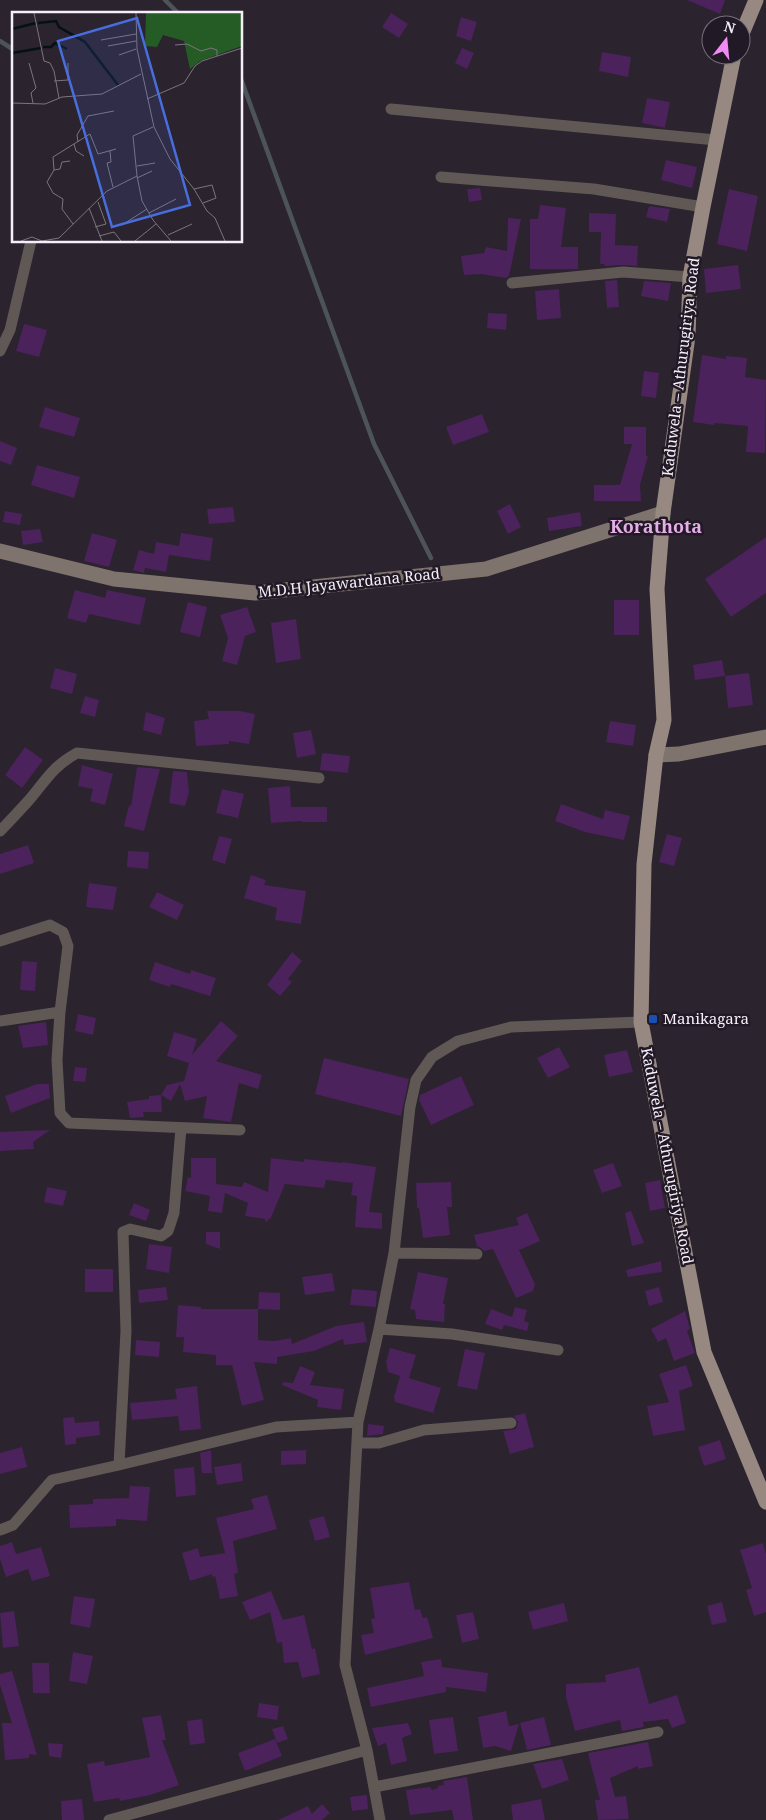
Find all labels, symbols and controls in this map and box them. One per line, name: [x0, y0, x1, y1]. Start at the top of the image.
inset map: [12, 12, 242, 242]
north arrow: [701, 15, 751, 65]
text: N: [722, 16, 738, 38]
street label: Kaduwela – Athurugiriya Road: [657, 256, 703, 477]
district label: Korathota: [610, 514, 702, 538]
street label: M.D.H Jayawardana Road: [257, 563, 441, 601]
place label: Manikagara: [663, 1008, 749, 1028]
marker: Manikagara: [647, 1013, 659, 1025]
street label: Kaduwela – Athurugiriya Road: [637, 1046, 699, 1266]

